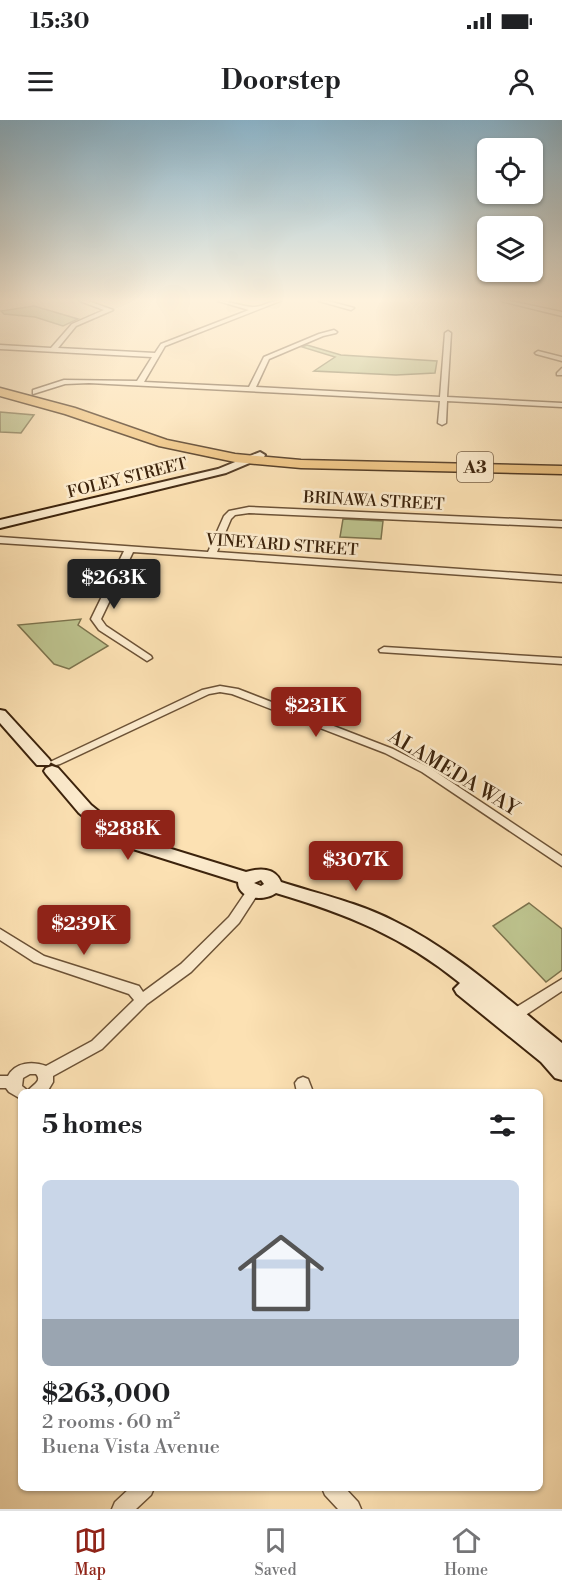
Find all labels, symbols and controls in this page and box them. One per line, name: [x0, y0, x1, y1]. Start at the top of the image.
text: 15:30: [30, 8, 89, 35]
text: Doorstep: [221, 64, 341, 98]
icon: menu: [24, 65, 57, 98]
icon: person: [505, 65, 538, 98]
map controls: [477, 138, 543, 282]
button: locate: [477, 138, 543, 204]
button: layers: [477, 216, 543, 282]
road number: A3: [457, 452, 493, 482]
street label: FOLEY STREET: [65, 453, 189, 503]
street label: BRINAWA STREET: [302, 487, 445, 515]
street label: VINEYARD STREET: [204, 530, 359, 560]
pin: $263K: [72, 559, 156, 610]
text: $263K: [81, 566, 147, 591]
pin: $231K: [274, 687, 358, 738]
text: $231K: [285, 694, 347, 719]
street label: ALAMEDA WAY: [383, 724, 524, 823]
pin: $288K: [86, 810, 170, 861]
text: $288K: [95, 817, 161, 842]
pin: $307K: [314, 841, 398, 892]
text: $307K: [323, 848, 389, 873]
pin: $239K: [42, 905, 126, 956]
text: $239K: [51, 912, 117, 937]
text: 5 homes: [42, 1109, 142, 1141]
icon: filters: [486, 1109, 519, 1142]
icon: home: [227, 1219, 335, 1327]
text: $263,000: [42, 1378, 170, 1410]
text: 2 rooms · 60 m²: [42, 1410, 180, 1435]
text: Buena Vista Avenue: [42, 1435, 220, 1460]
tab: Map: [74, 1524, 107, 1580]
tab: Saved: [255, 1524, 297, 1580]
tab: Home: [444, 1524, 488, 1580]

